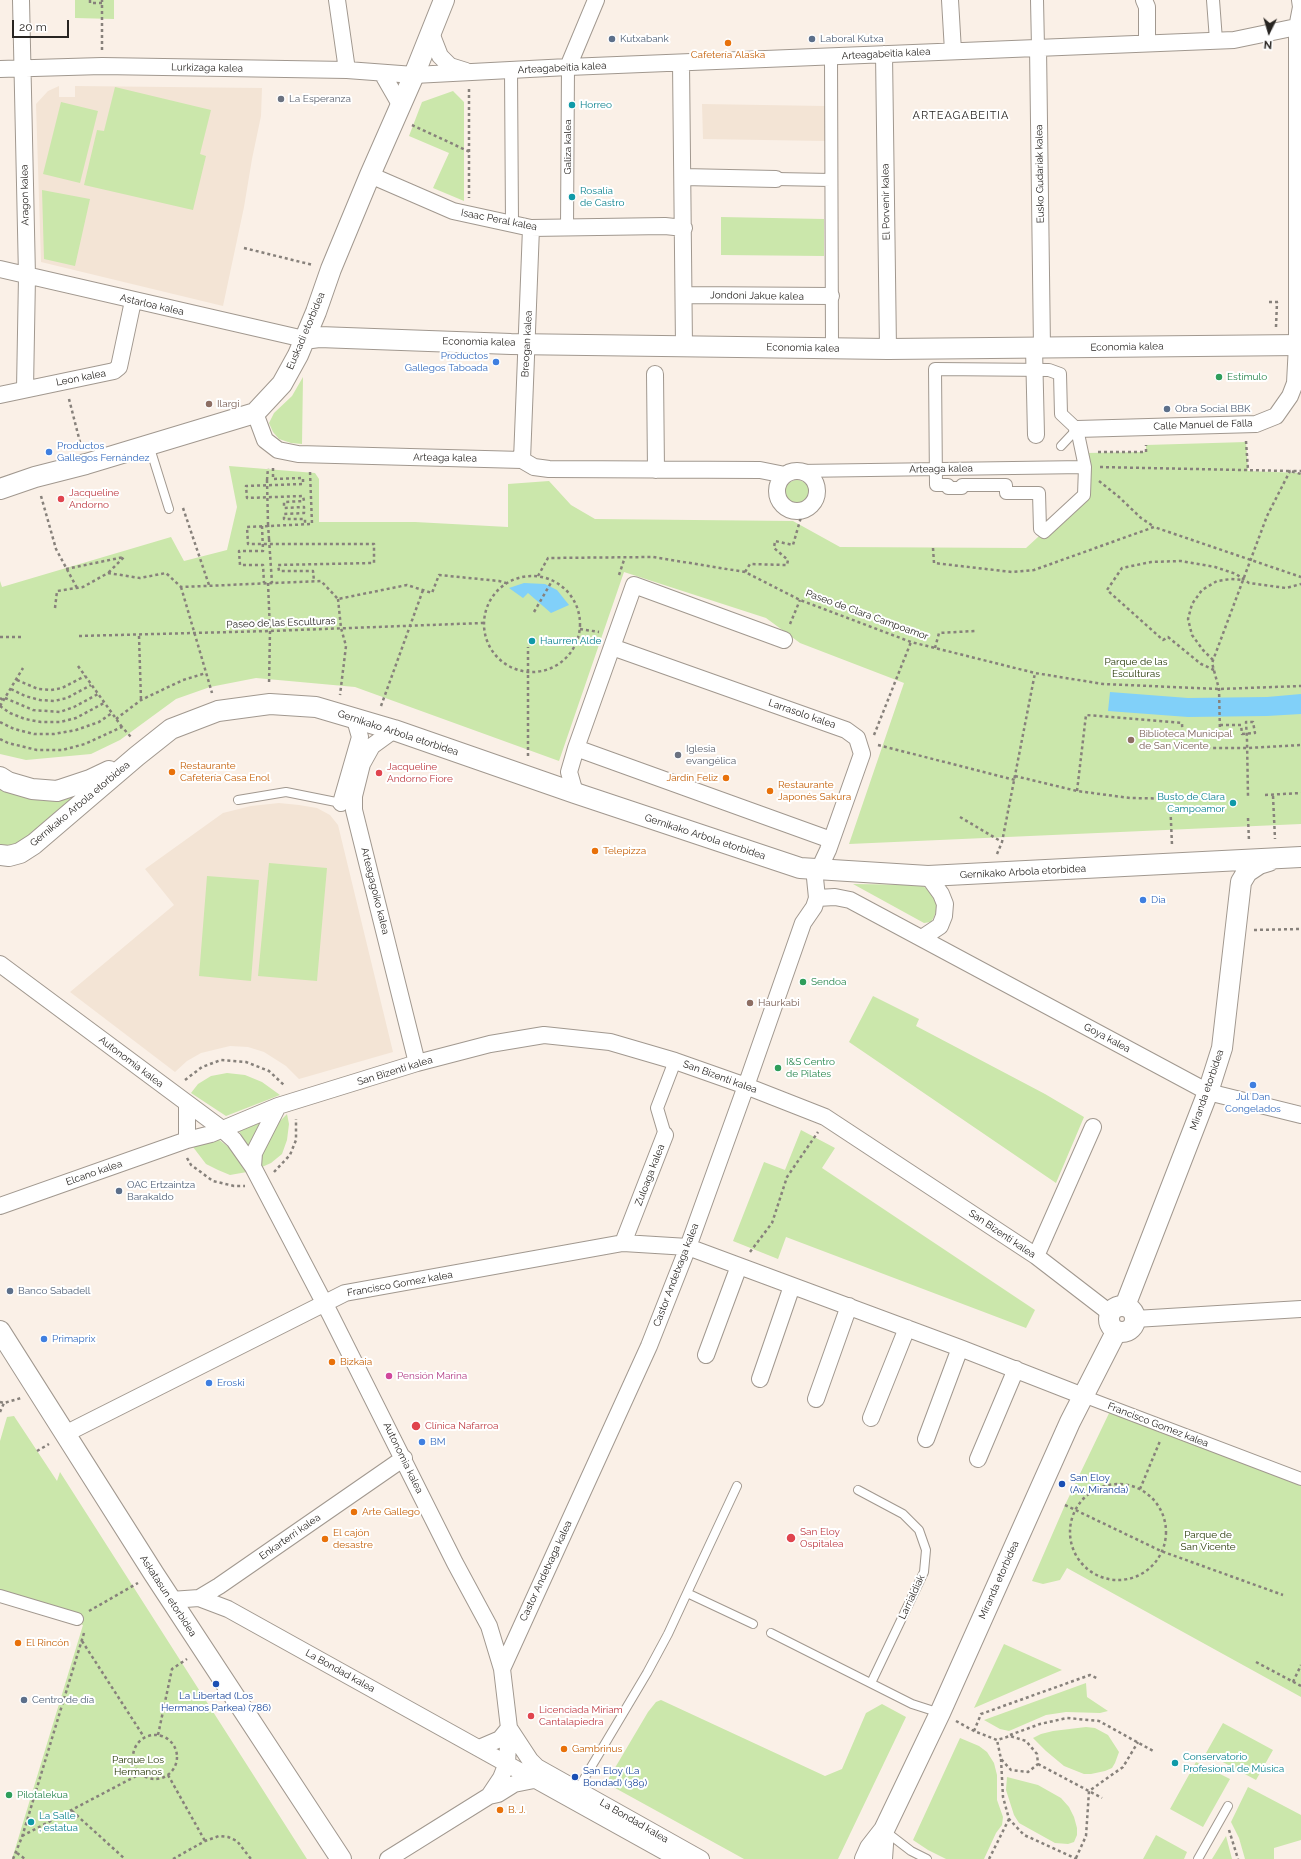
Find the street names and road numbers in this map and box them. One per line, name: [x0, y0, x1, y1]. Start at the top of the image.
street label: Arteagabeitia kalea: [841, 46, 931, 62]
street label: Arteagabeitia kalea: [517, 60, 607, 76]
street label: Lurkizaga kalea: [171, 61, 243, 75]
street label: Galiza kalea: [562, 119, 574, 175]
street label: Eusko Gudariak kalea: [1033, 125, 1047, 223]
street label: Aragon kalea: [18, 164, 32, 226]
street label: El Porvenir kalea: [879, 164, 893, 240]
street label: Isaac Peral kalea: [460, 207, 538, 233]
street label: Jondoni Jakue kalea: [710, 289, 804, 303]
street label: Euskadi etorbidea: [284, 291, 328, 371]
street label: Astarloa kalea: [119, 292, 185, 318]
street label: Breogan kalea: [519, 310, 535, 378]
street label: Economia kalea: [442, 335, 516, 349]
street label: Economia kalea: [1090, 340, 1164, 354]
street label: Economia kalea: [766, 341, 840, 355]
street label: Leon kalea: [55, 367, 107, 389]
street label: Calle Manuel de Falla: [1153, 417, 1253, 433]
street label: Arteaga kalea: [413, 451, 477, 465]
street label: Arteaga kalea: [909, 462, 973, 476]
street label: Paseo de Clara Campoamor: [804, 587, 930, 643]
street label: Paseo de las Esculturas: [226, 615, 336, 631]
street label: Larrasolo kalea: [767, 697, 837, 731]
street label: Gernikako Arbola etorbidea: [336, 708, 460, 758]
street label: Gernikako Arbola etorbidea: [28, 759, 132, 849]
street label: Gernikako Arbola etorbidea: [643, 812, 767, 862]
street label: Arteagagoiko kalea: [358, 846, 392, 936]
street label: Gernikako Arbola etorbidea: [960, 863, 1086, 881]
street label: Goya kalea: [1082, 1021, 1132, 1055]
street label: Autonomia kalea: [96, 1034, 166, 1090]
street label: Miranda etorbidea: [1188, 1048, 1226, 1132]
street label: San Bizenti kalea: [356, 1054, 434, 1088]
street label: San Bizenti kalea: [681, 1058, 759, 1096]
street label: Zuloaga kalea: [633, 1142, 667, 1208]
street label: Elcano kalea: [64, 1158, 124, 1188]
street label: San Bizenti kalea: [966, 1207, 1038, 1261]
street label: Castor Andetxaga kalea: [651, 1222, 701, 1328]
street label: Francisco Gomez kalea: [346, 1269, 454, 1299]
street label: Francisco Gomez kalea: [1106, 1400, 1210, 1450]
street label: Autonomia kalea: [381, 1420, 425, 1496]
street label: Enkarterri kalea: [257, 1512, 323, 1562]
street label: Castor Andetxaga kalea: [517, 1519, 575, 1623]
street label: Miranda etorbidea: [976, 1539, 1022, 1621]
street label: Askatasun etorbidea: [137, 1553, 199, 1639]
street label: Larrialdiak: [896, 1573, 928, 1621]
street label: La Bondad kalea: [303, 1647, 377, 1695]
street label: La Bondad kalea: [597, 1796, 671, 1846]

